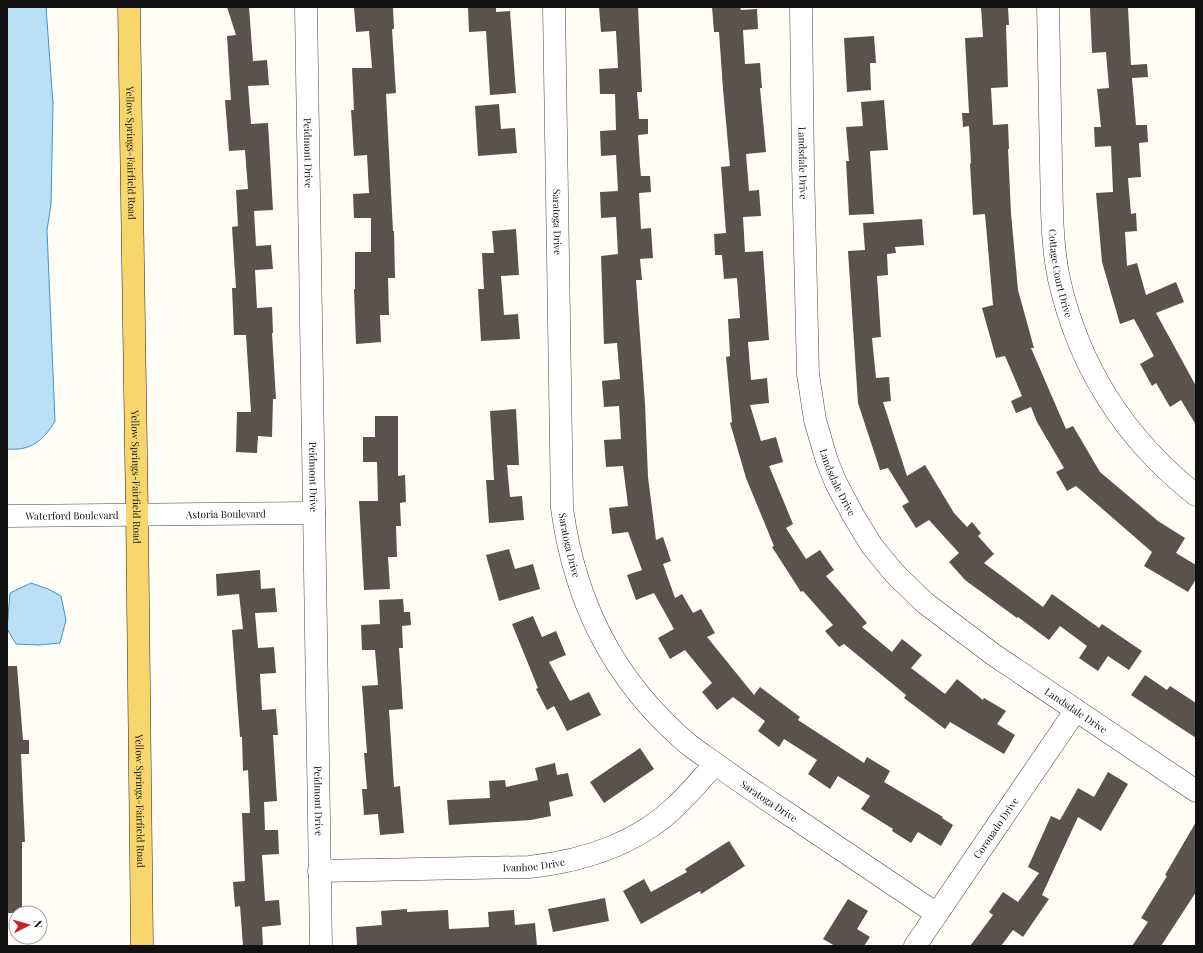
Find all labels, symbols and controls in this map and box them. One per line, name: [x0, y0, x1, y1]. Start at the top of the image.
street label: Yellow Springs-Fairfield Road: [123, 85, 139, 220]
street label: Peidmont Drive: [301, 118, 316, 188]
street label: Landsdale Drive: [796, 127, 811, 200]
street label: Saratoga Drive: [550, 189, 565, 255]
street label: Cottage Court Drive: [1046, 229, 1076, 319]
street label: Yellow Springs-Fairfield Road: [128, 409, 144, 544]
street label: Peidmont Drive: [306, 442, 321, 512]
street label: Landsdale Drive: [817, 447, 859, 518]
street label: Astoria Boulevard: [185, 506, 266, 521]
street label: Waterford Boulevard: [24, 508, 119, 523]
street label: Saratoga Drive: [556, 512, 584, 579]
street label: Landsdale Drive: [1042, 684, 1110, 736]
street label: Yellow Springs-Fairfield Road: [133, 733, 148, 868]
street label: Peidmont Drive: [311, 766, 326, 836]
street label: Saratoga Drive: [738, 777, 800, 825]
street label: Coronado Drive: [970, 794, 1021, 861]
street label: Ivanhoe Drive: [503, 855, 566, 874]
north arrow: [8, 905, 48, 945]
text: N: [31, 919, 46, 929]

